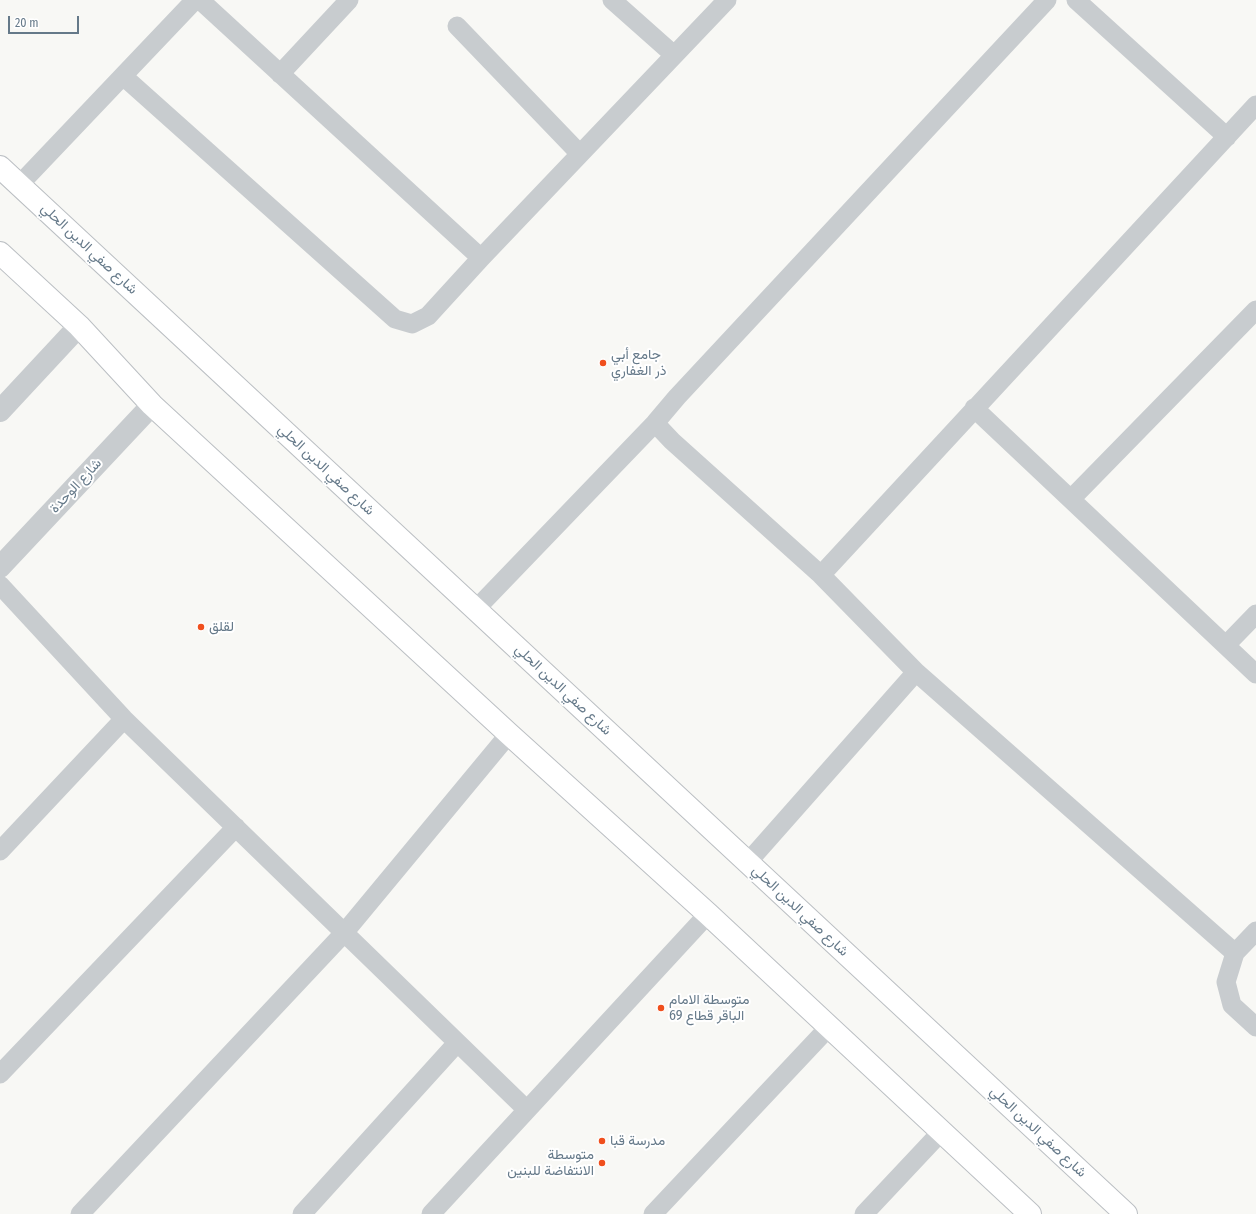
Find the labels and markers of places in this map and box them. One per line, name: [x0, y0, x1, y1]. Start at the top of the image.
place label: جامع أبي ذر الغفاري: [611, 347, 666, 380]
marker: جامع أبي ذر الغفاري: [598, 358, 608, 368]
place label: لقلق: [209, 619, 234, 635]
marker: لقلق: [196, 622, 206, 632]
place label: متوسطة الامام الباقر قطاع 69: [669, 992, 749, 1024]
marker: متوسطة الامام الباقر قطاع 69: [656, 1003, 666, 1013]
place label: مدرسة قبا: [610, 1133, 665, 1149]
marker: مدرسة قبا: [597, 1136, 607, 1146]
place label: متوسطة الانتفاضة للبنين: [507, 1147, 594, 1180]
marker: متوسطة الانتفاضة للبنين: [597, 1158, 607, 1168]

